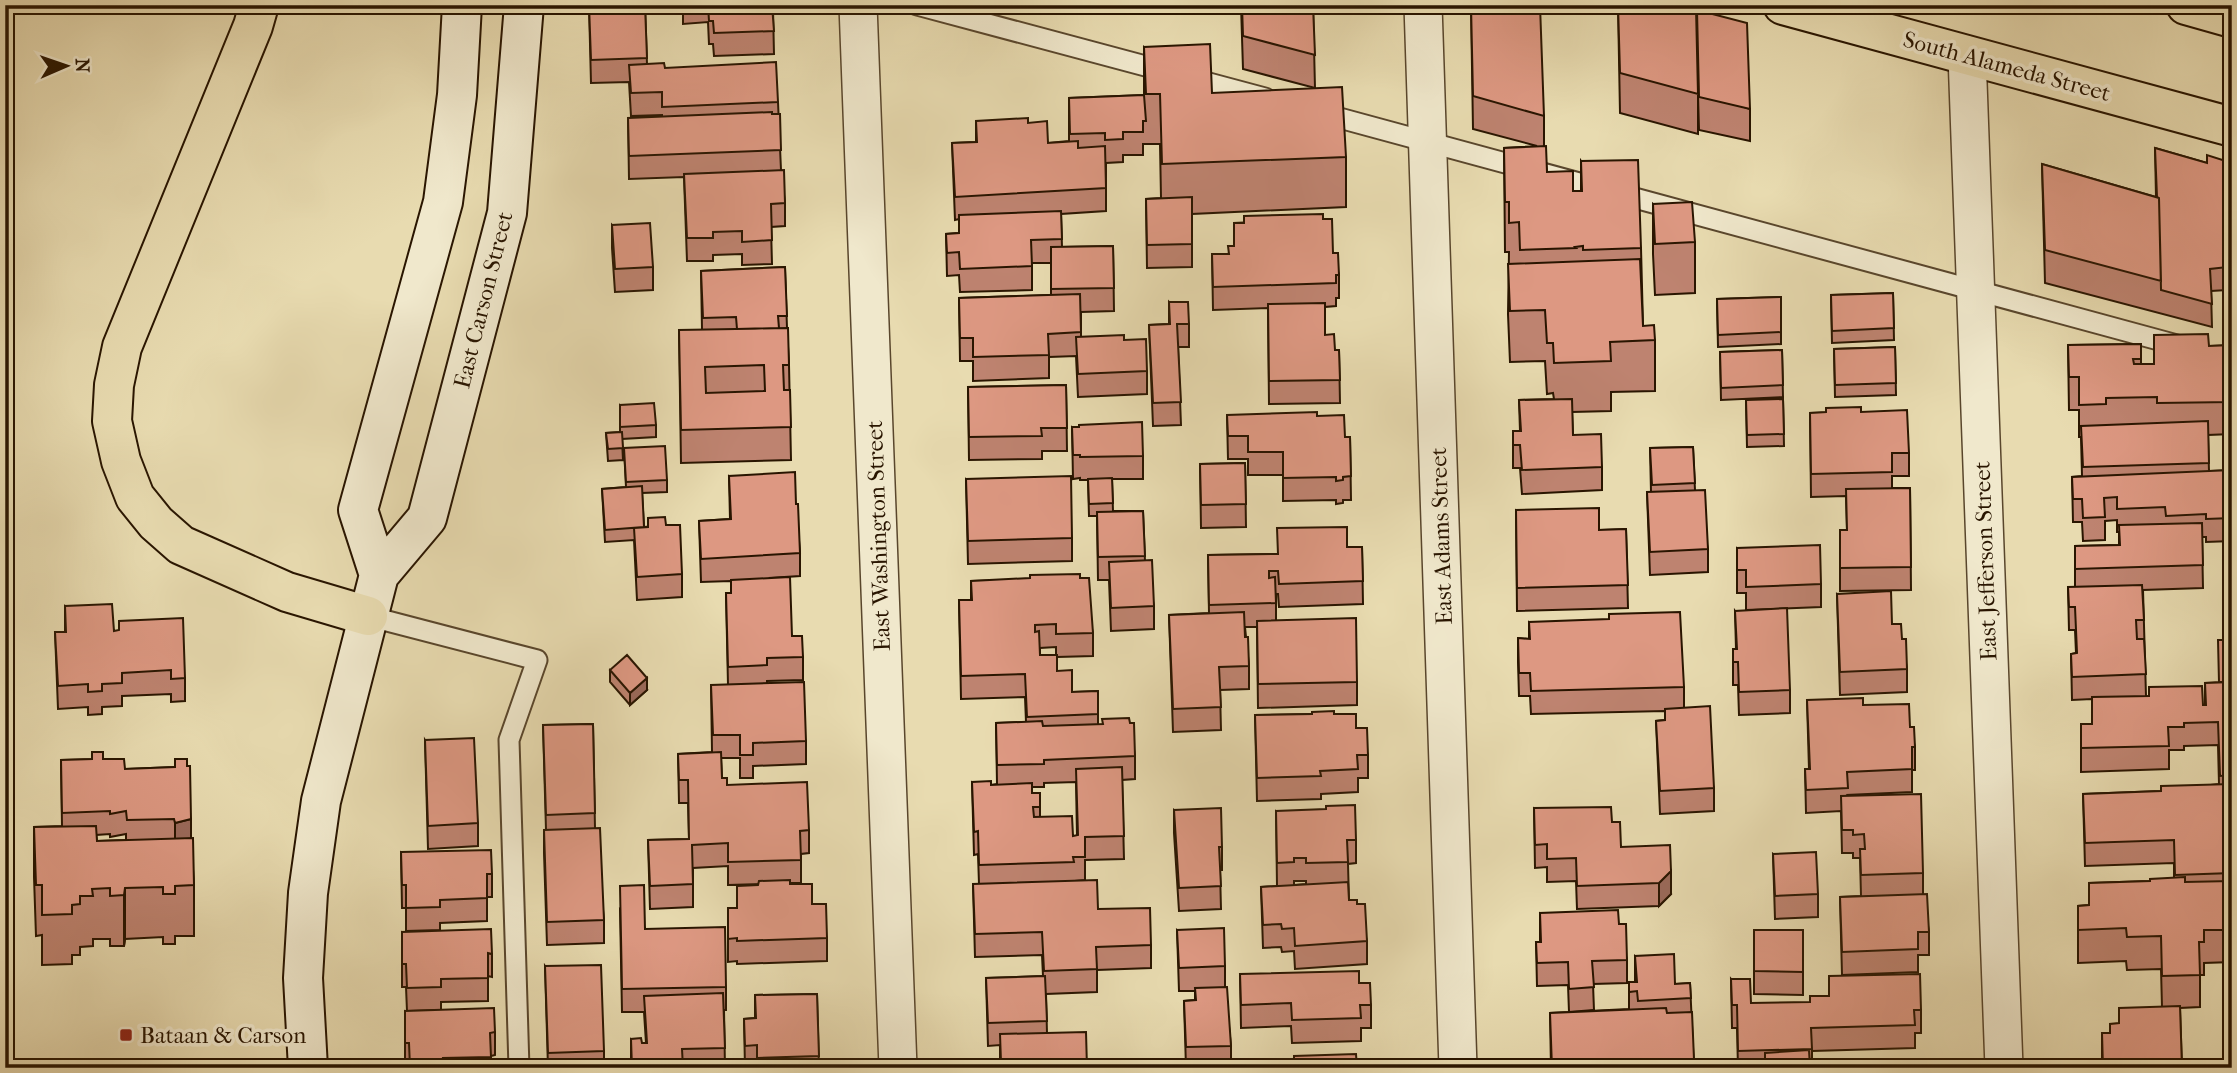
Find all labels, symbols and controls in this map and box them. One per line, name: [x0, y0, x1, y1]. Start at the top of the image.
street label: South Alameda Street: [1900, 26, 2113, 107]
north arrow: [32, 32, 102, 102]
text: N: [71, 58, 93, 74]
street label: East Carson Street: [448, 209, 519, 391]
street label: East Washington Street: [861, 420, 896, 652]
street label: East Adams Street: [1425, 447, 1458, 625]
street label: East Jefferson Street: [1969, 461, 2002, 661]
place label: Bataan & Carson: [140, 1022, 307, 1049]
marker: Bataan & Carson: [118, 1027, 134, 1043]

